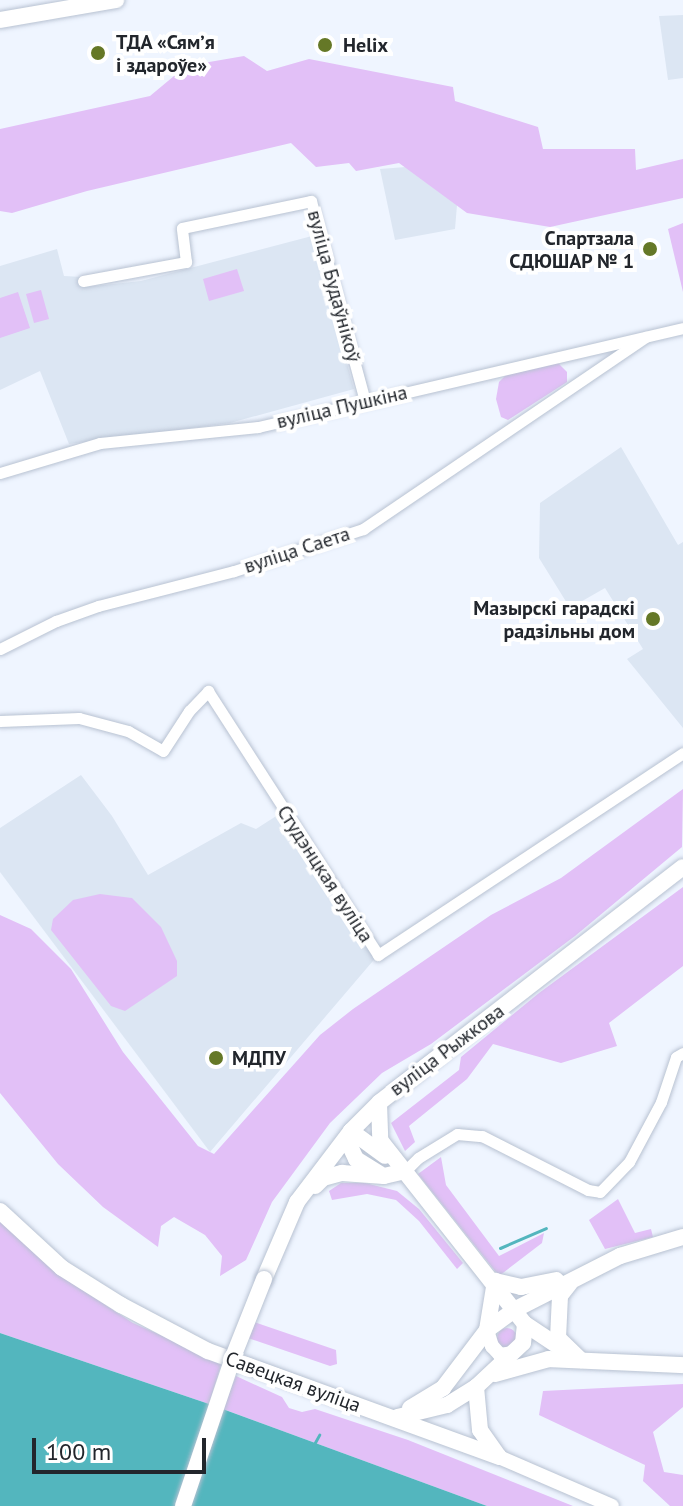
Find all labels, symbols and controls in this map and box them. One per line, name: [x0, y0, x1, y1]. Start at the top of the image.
place label: ТДА «Сямʼя і здароўе»: [116, 30, 216, 77]
place label: Helix: [343, 33, 388, 57]
marker: Helix: [314, 34, 336, 56]
marker: ТДА «Сямʼя і здароўе»: [87, 42, 109, 64]
street label: вуліца Будаўнікоў: [302, 208, 366, 364]
place label: Спартзала СДЮШАР № 1: [509, 226, 634, 273]
marker: Спартзала СДЮШАР № 1: [641, 240, 659, 258]
street label: вуліца Пушкіна: [274, 380, 410, 434]
street label: вуліца Саета: [241, 522, 353, 578]
place label: Мазырскі гарадскі радзільны дом: [473, 596, 635, 643]
marker: Мазырскі гарадскі радзільны дом: [642, 608, 664, 630]
street label: Студэнцкая вуліца: [272, 801, 378, 947]
street label: вуліца Рыжкова: [385, 999, 509, 1101]
place label: МДПУ: [232, 1046, 286, 1070]
marker: МДПУ: [207, 1049, 225, 1067]
street label: Савецкая вуліца: [222, 1346, 364, 1418]
scale bar: [36, 1422, 210, 1472]
text: 100 m: [46, 1436, 111, 1467]

